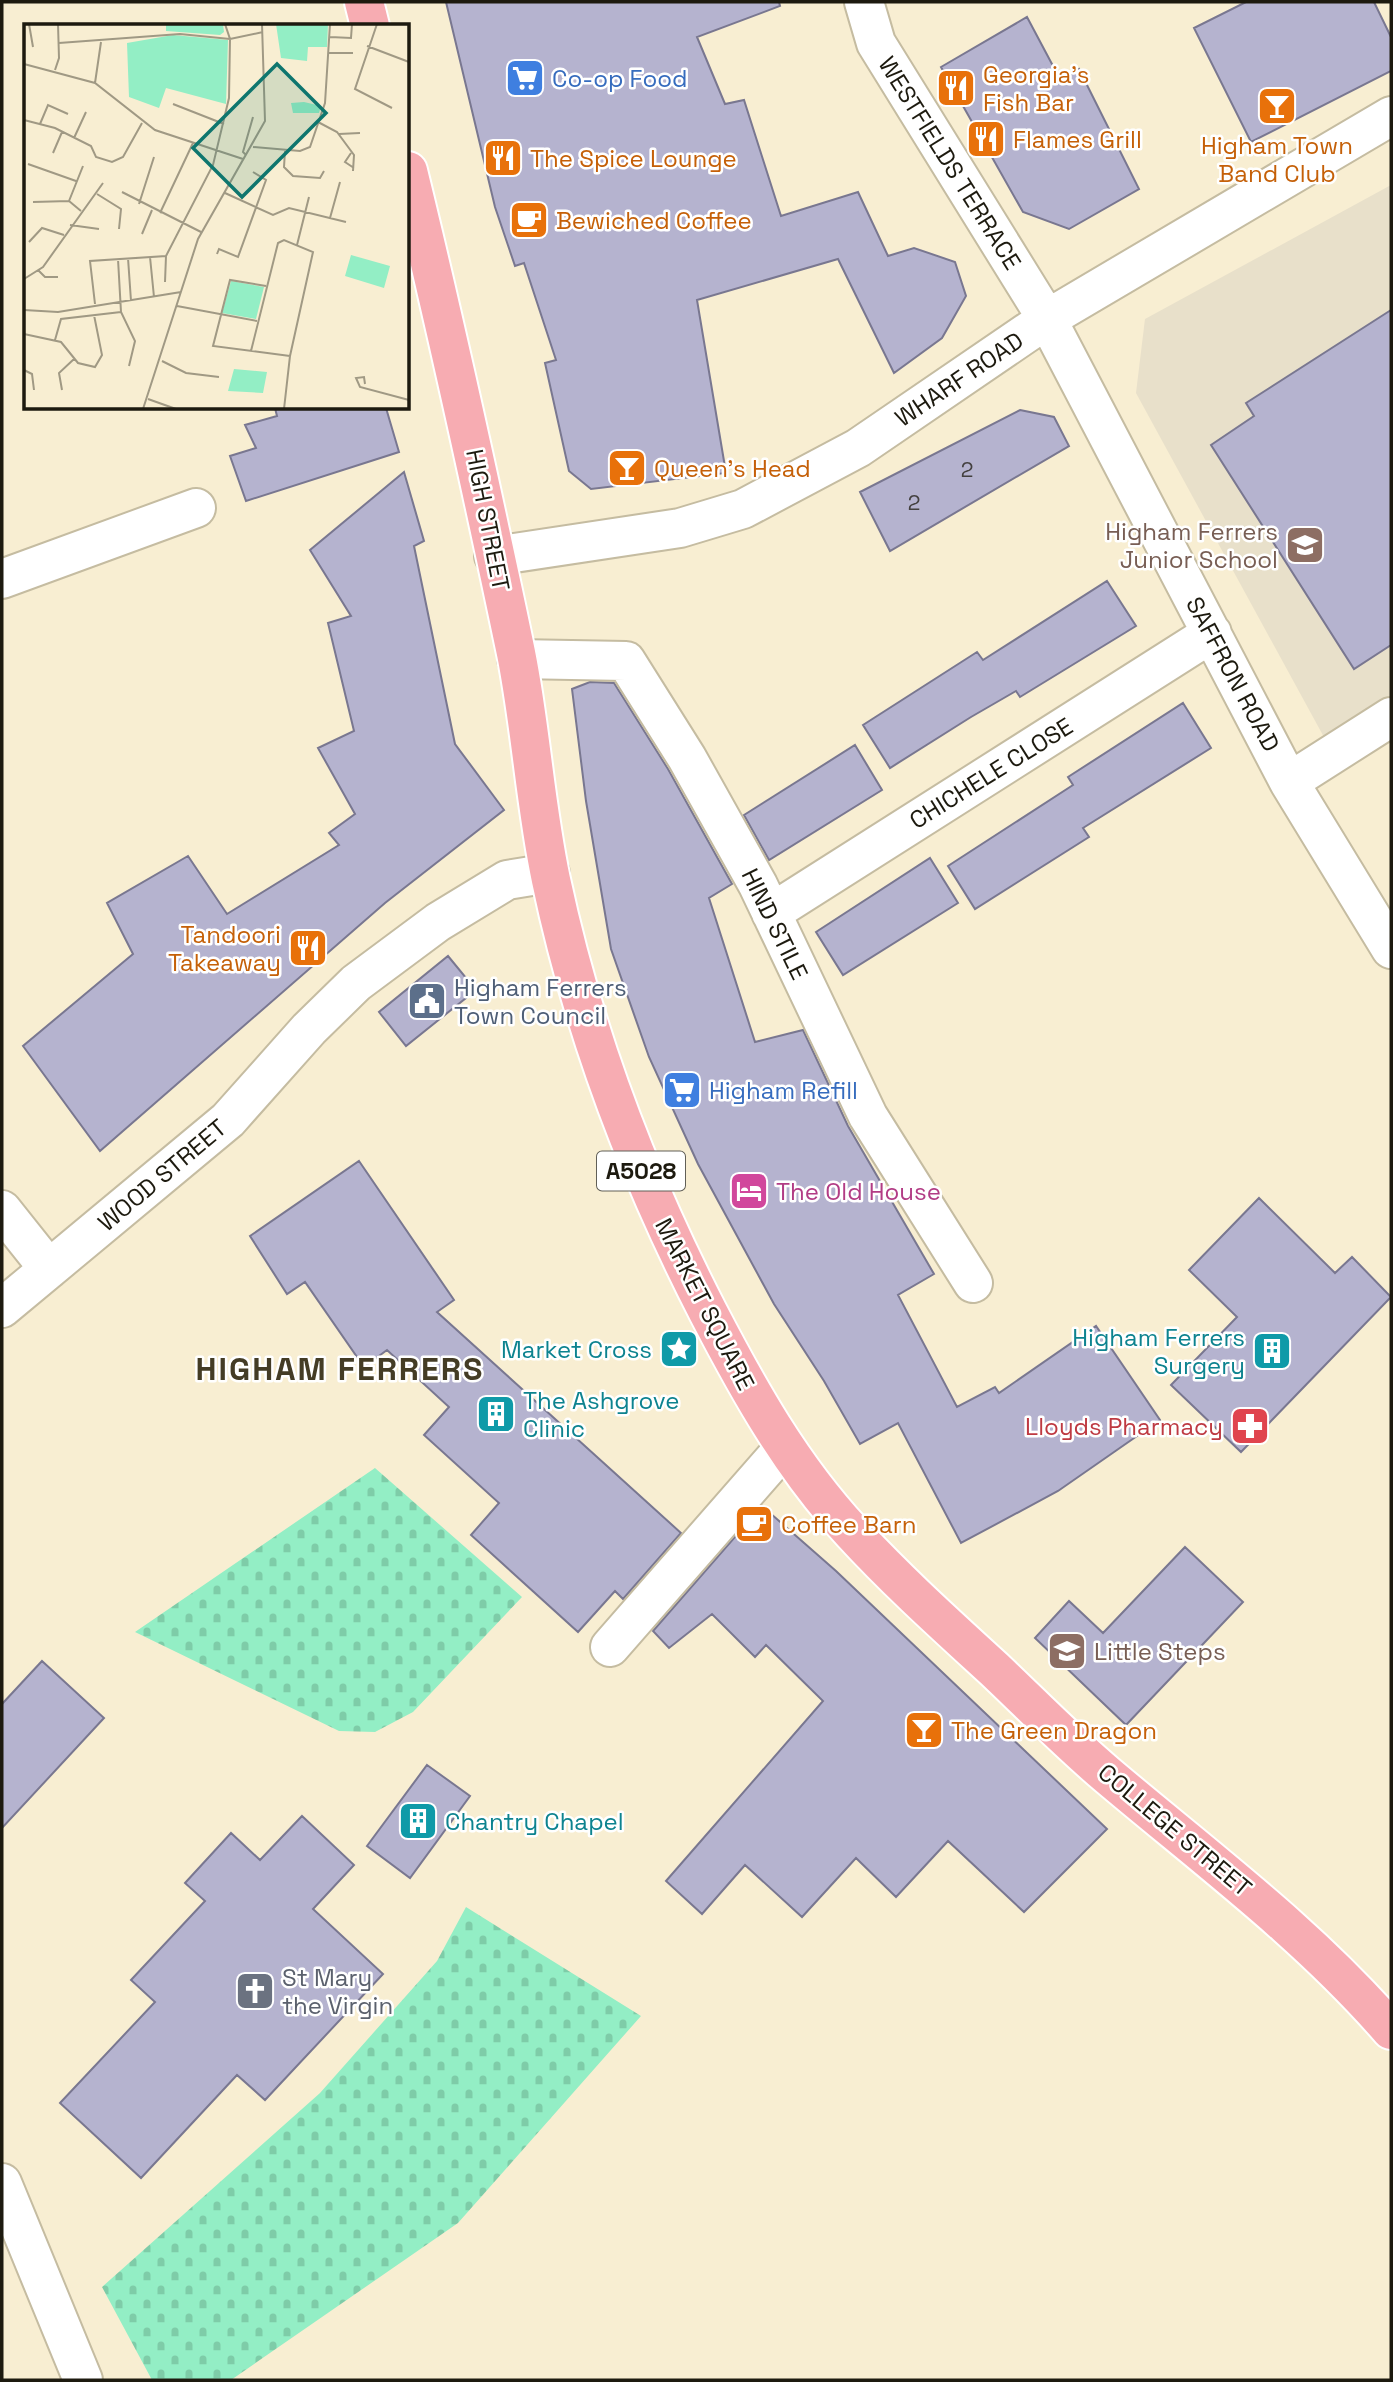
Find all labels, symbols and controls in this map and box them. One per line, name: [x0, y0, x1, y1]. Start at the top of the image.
inset map: [24, 24, 410, 410]
street label: WESTFIELDS TERRACE: [872, 50, 1028, 276]
supermarket icon: Co-op Food: [504, 57, 546, 99]
place label: Georgia's Fish Bar: [983, 59, 1090, 118]
place label: Co-op Food: [552, 63, 688, 94]
restaurant icon: Georgia's Fish Bar: [935, 67, 977, 109]
bar icon: Higham Town Band Club: [1256, 85, 1298, 127]
restaurant icon: Flames Grill: [965, 118, 1007, 160]
place label: Flames Grill: [1013, 124, 1142, 155]
place label: Higham Town Band Club: [1201, 130, 1353, 189]
restaurant icon: The Spice Lounge: [482, 137, 524, 179]
place label: The Spice Lounge: [530, 143, 737, 174]
cafe icon: Bewiched Coffee: [508, 199, 550, 241]
place label: Bewiched Coffee: [556, 205, 752, 236]
street label: WHARF ROAD: [889, 325, 1029, 433]
street label: HIGH STREET: [459, 446, 517, 594]
bar icon: Queen's Head: [606, 447, 648, 489]
place label: Queen's Head: [654, 453, 811, 484]
house number: 2: [961, 456, 973, 483]
house number: 2: [908, 489, 920, 516]
place label: Higham Ferrers Junior School: [1105, 516, 1278, 575]
school or university icon: Higham Ferrers Junior School: [1284, 524, 1326, 566]
street label: SAFFRON ROAD: [1179, 591, 1287, 757]
street label: CHICHELE CLOSE: [904, 710, 1078, 836]
street label: HIND STILE: [735, 863, 815, 985]
place label: Tandoori Takeaway: [168, 919, 281, 978]
restaurant icon: Tandoori Takeaway: [287, 927, 329, 969]
place label: Higham Ferrers Town Council: [454, 972, 627, 1031]
public building icon: Higham Ferrers Town Council: [406, 980, 448, 1022]
supermarket icon: Higham Refill: [661, 1069, 703, 1111]
place label: Higham Refill: [709, 1075, 858, 1106]
street label: WOOD STREET: [91, 1112, 233, 1238]
road number: A5028: [597, 1152, 685, 1190]
hotel icon: The Old House: [728, 1170, 770, 1212]
place label: The Old House: [776, 1176, 941, 1207]
street label: MARKET SQUARE: [648, 1213, 762, 1395]
place label: Higham Ferrers Surgery: [1072, 1322, 1245, 1381]
place icon: Market Cross: [658, 1328, 700, 1370]
building icon: Higham Ferrers Surgery: [1251, 1330, 1293, 1372]
place label: Market Cross: [501, 1334, 652, 1365]
district label: HIGHAM FERRERS: [196, 1349, 484, 1389]
place label: The Ashgrove Clinic: [523, 1385, 679, 1444]
building icon: The Ashgrove Clinic: [475, 1393, 517, 1435]
pharmacy icon: Lloyds Pharmacy: [1229, 1405, 1271, 1447]
place label: Lloyds Pharmacy: [1025, 1411, 1223, 1442]
cafe icon: Coffee Barn: [733, 1503, 775, 1545]
place label: Coffee Barn: [781, 1509, 917, 1540]
school or university icon: Little Steps: [1046, 1630, 1088, 1672]
place label: Little Steps: [1094, 1636, 1226, 1667]
bar icon: The Green Dragon: [903, 1709, 945, 1751]
place label: The Green Dragon: [951, 1715, 1157, 1746]
street label: COLLEGE STREET: [1092, 1757, 1258, 1903]
building icon: Chantry Chapel: [397, 1800, 439, 1842]
place label: Chantry Chapel: [445, 1806, 624, 1837]
place label: St Mary the Virgin: [282, 1962, 393, 2021]
church icon: St Mary the Virgin: [234, 1970, 276, 2012]

